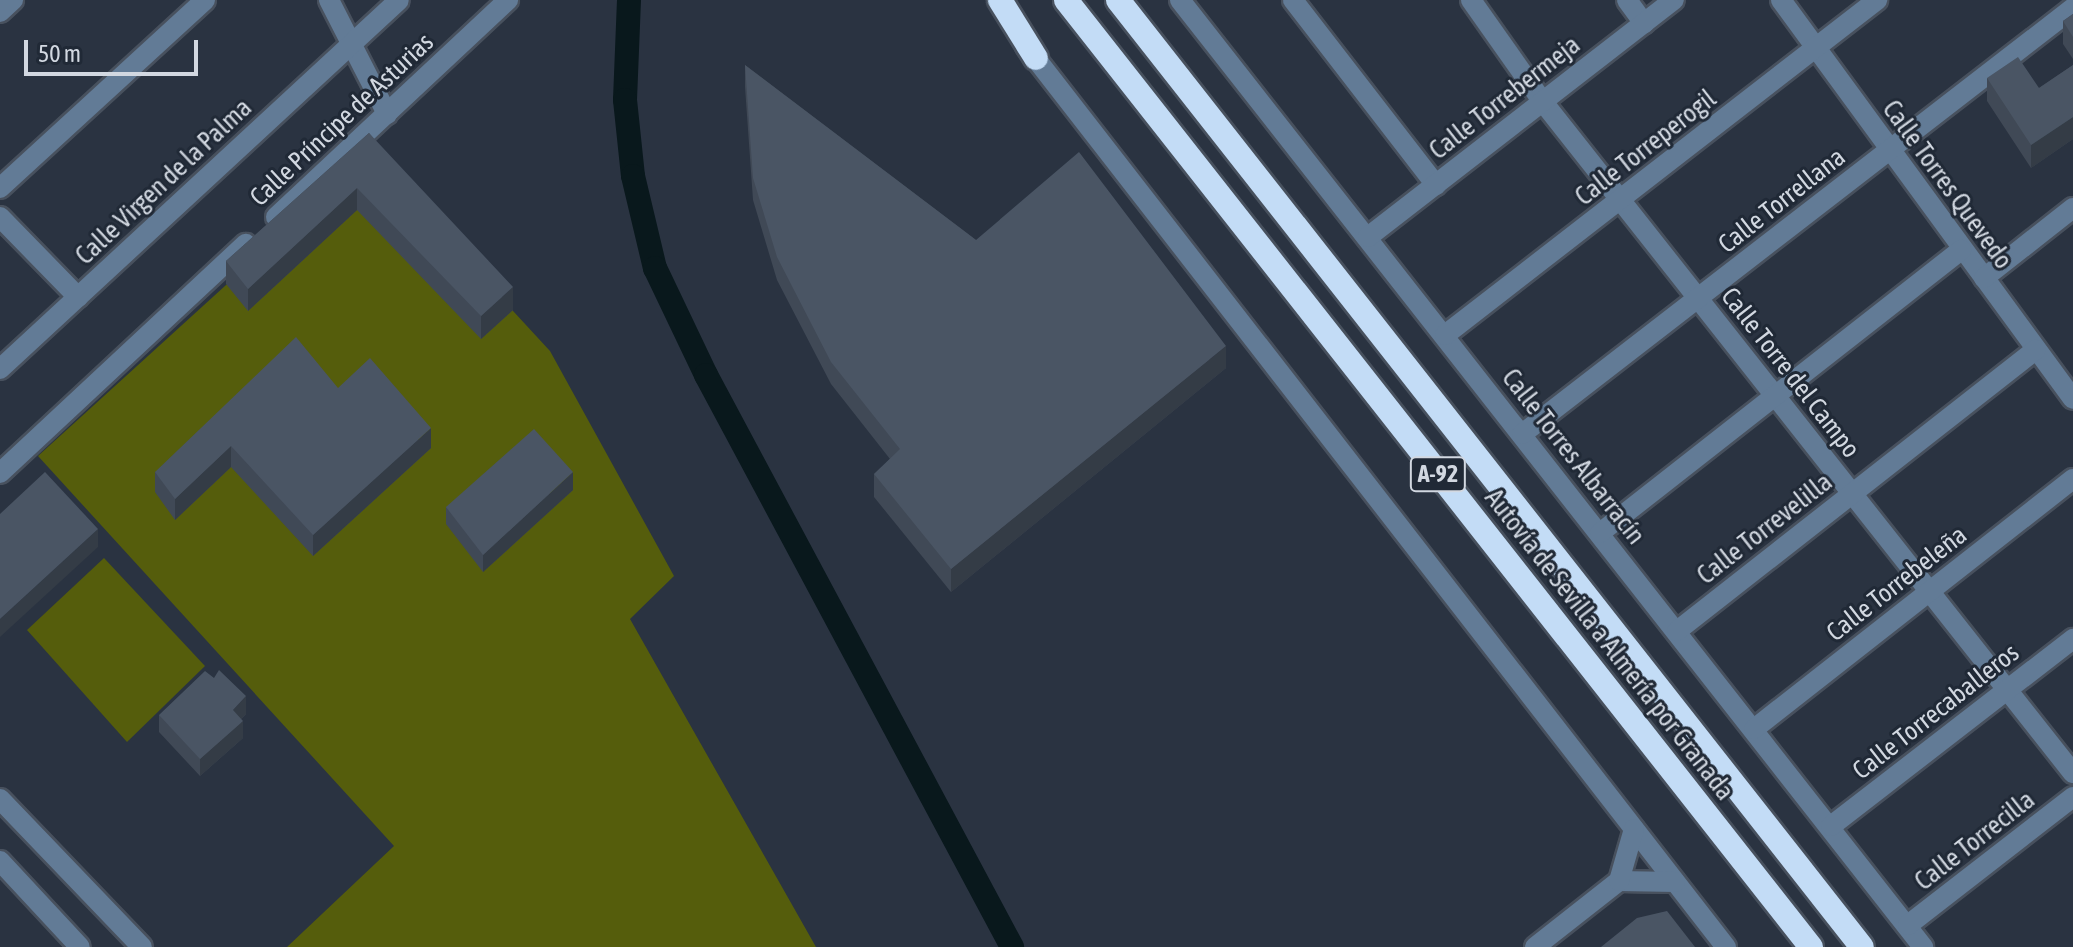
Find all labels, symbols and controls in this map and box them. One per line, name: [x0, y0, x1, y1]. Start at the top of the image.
scale bar: [28, 24, 202, 74]
street label: Calle Príncipe de Asturias: [244, 27, 440, 213]
street label: Calle Torrebermeja: [1424, 30, 1586, 166]
text: 50 m: [38, 40, 81, 67]
street label: Calle Torreperogil: [1569, 83, 1723, 213]
street label: Calle Virgen de la Palma: [70, 92, 258, 272]
street label: Calle Torres Quevedo: [1875, 95, 2019, 275]
street label: Calle Torrellana: [1712, 142, 1852, 260]
street label: Calle Torre del Campo: [1714, 282, 1866, 464]
street label: Calle Torres Albarracín: [1495, 363, 1651, 551]
road number: A-92: [1408, 454, 1468, 494]
street label: Calle Torrevelilla: [1691, 467, 1839, 591]
street label: Autovía de Sevilla a Almería por Granada: [1478, 483, 1740, 807]
street label: Calle Torrebeleña: [1821, 520, 1973, 648]
street label: Calle Torrecaballeros: [1847, 637, 2025, 787]
street label: Calle Torrecilla: [1909, 785, 2041, 897]

